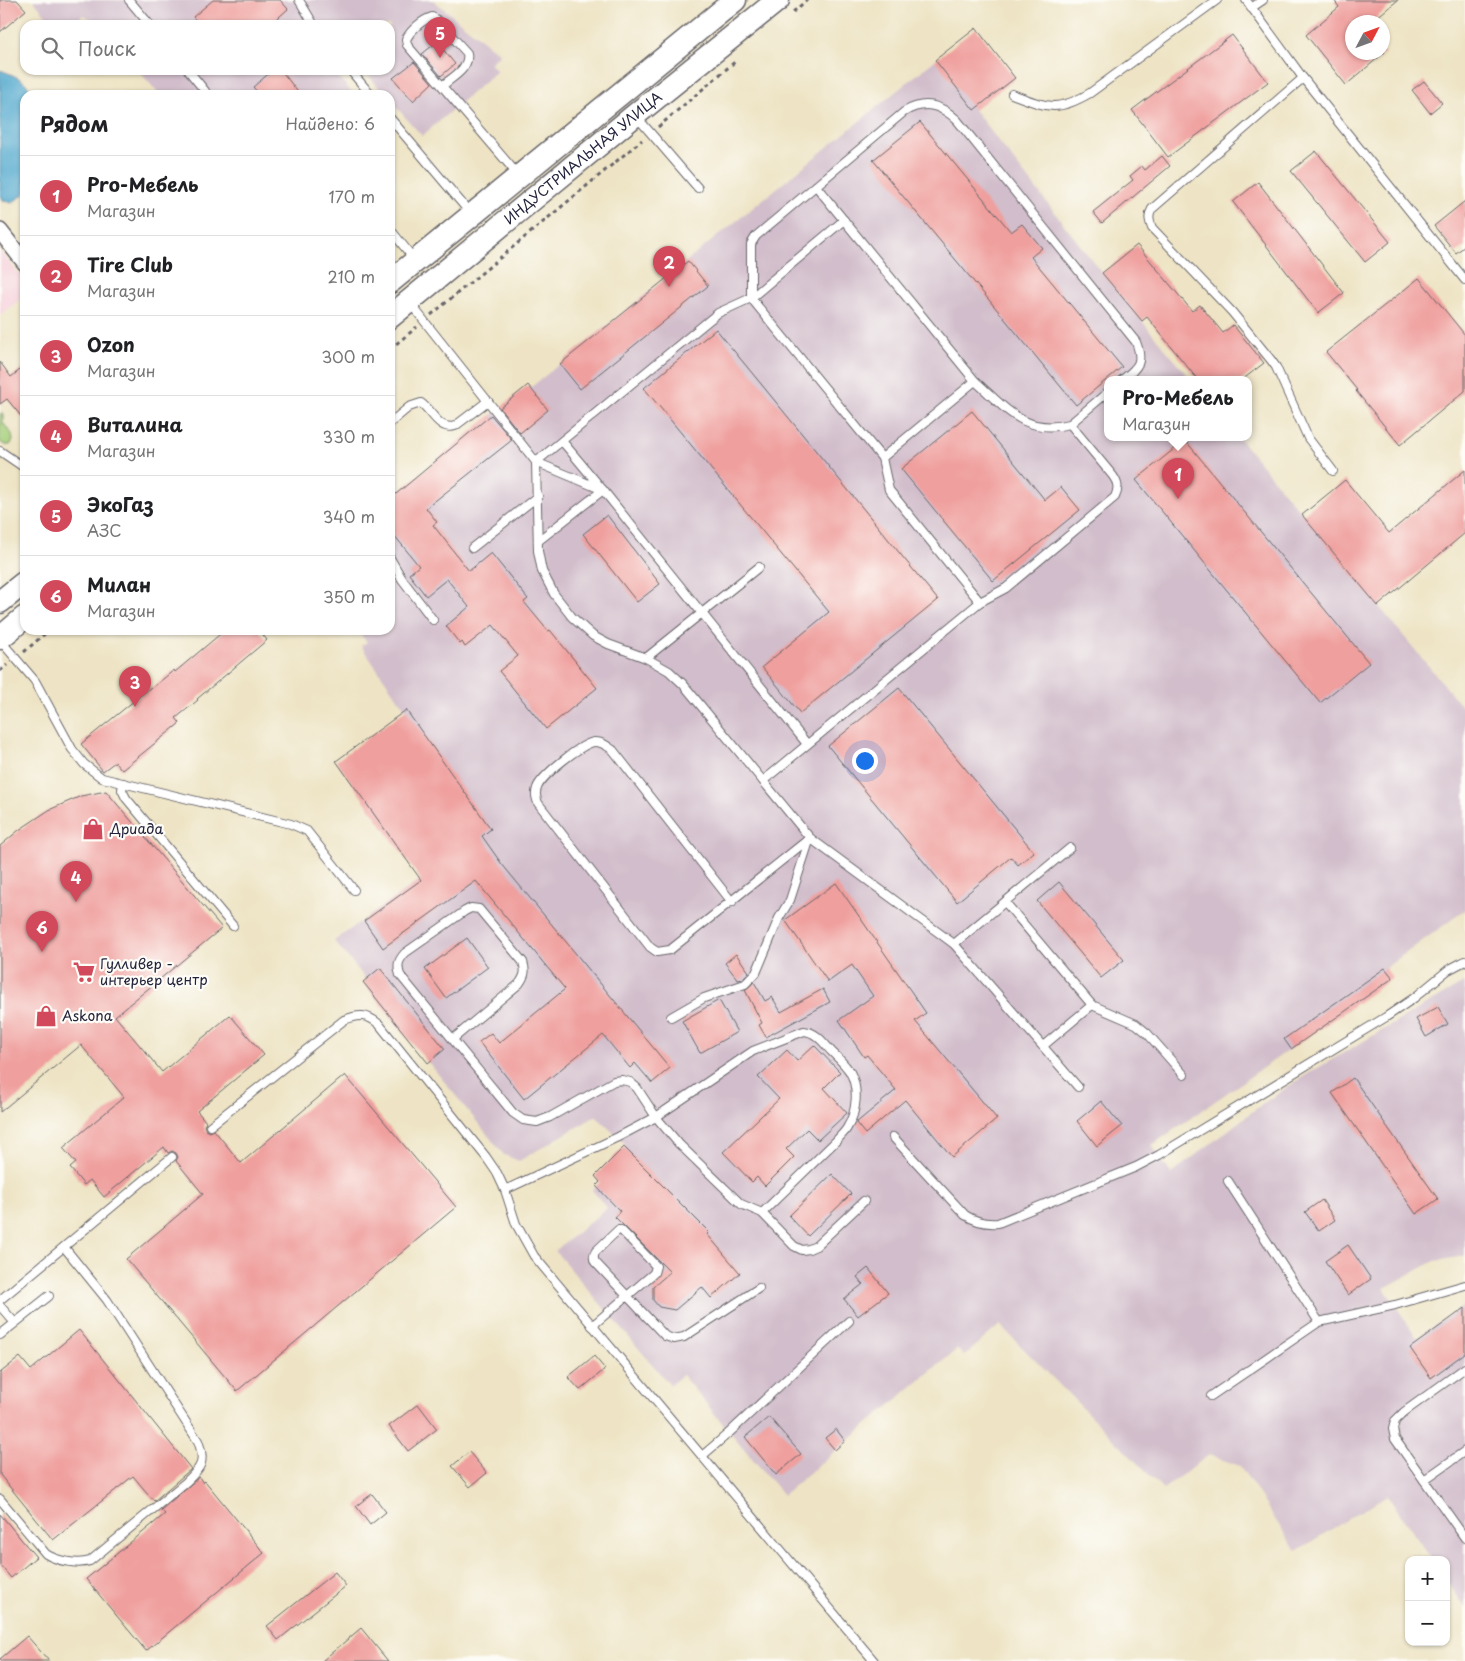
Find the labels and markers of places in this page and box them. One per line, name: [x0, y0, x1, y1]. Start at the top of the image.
pin: 5: [424, 17, 456, 58]
pin: 2: [653, 246, 685, 287]
pin: 1: [1162, 458, 1194, 499]
pin: 3: [119, 666, 151, 707]
shop icon: Дриада: [80, 816, 106, 842]
place label: Дриада: [109, 818, 163, 839]
pin: 4: [60, 861, 92, 902]
pin: 6: [26, 911, 58, 952]
place label: Гулливер - интерьер центр: [100, 953, 208, 990]
supermarket icon: Гулливер - интерьер центр: [71, 959, 97, 985]
shop icon: Askona: [33, 1003, 59, 1029]
place label: Askona: [62, 1005, 113, 1026]

